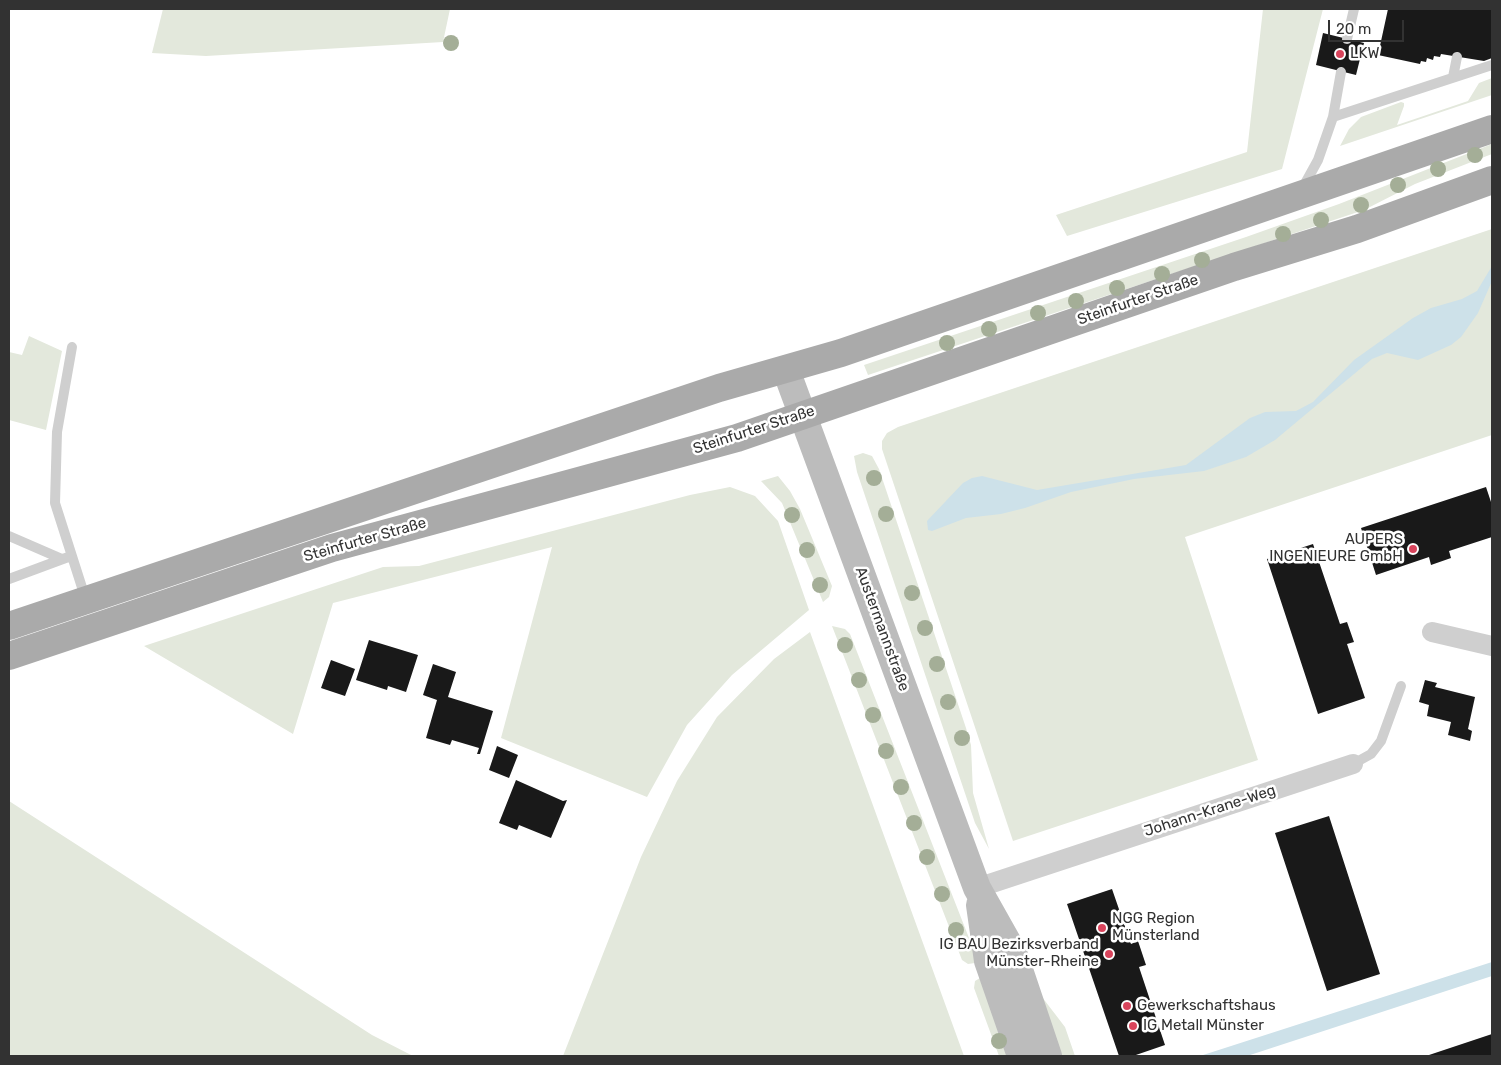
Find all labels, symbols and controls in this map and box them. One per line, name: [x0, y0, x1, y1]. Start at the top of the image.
scale bar: [1331, 10, 1407, 42]
text: 20 m: [1336, 20, 1371, 38]
place label: LKW: [1350, 45, 1379, 63]
marker: LKW: [1334, 48, 1346, 60]
street label: Steinfurter Straße: [1075, 271, 1201, 329]
street label: Steinfurter Straße: [691, 402, 817, 458]
street label: Steinfurter Straße: [302, 514, 428, 566]
place label: AUPERS INGENIEURE GmbH: [1269, 531, 1403, 566]
marker: AUPERS INGENIEURE GmbH: [1407, 543, 1419, 555]
street label: Austermannstraße: [851, 564, 913, 694]
street label: Johann-Krane-Weg: [1142, 781, 1278, 841]
place label: NGG Region Münsterland: [1112, 910, 1200, 945]
marker: NGG Region Münsterland: [1096, 922, 1108, 934]
place label: IG BAU Bezirksverband Münster-Rheine: [939, 936, 1099, 971]
marker: IG BAU Bezirksverband Münster-Rheine: [1103, 948, 1115, 960]
place label: Gewerkschaftshaus: [1137, 997, 1276, 1015]
marker: Gewerkschaftshaus: [1121, 1000, 1133, 1012]
place label: IG Metall Münster: [1143, 1017, 1264, 1035]
marker: IG Metall Münster: [1127, 1020, 1139, 1032]

